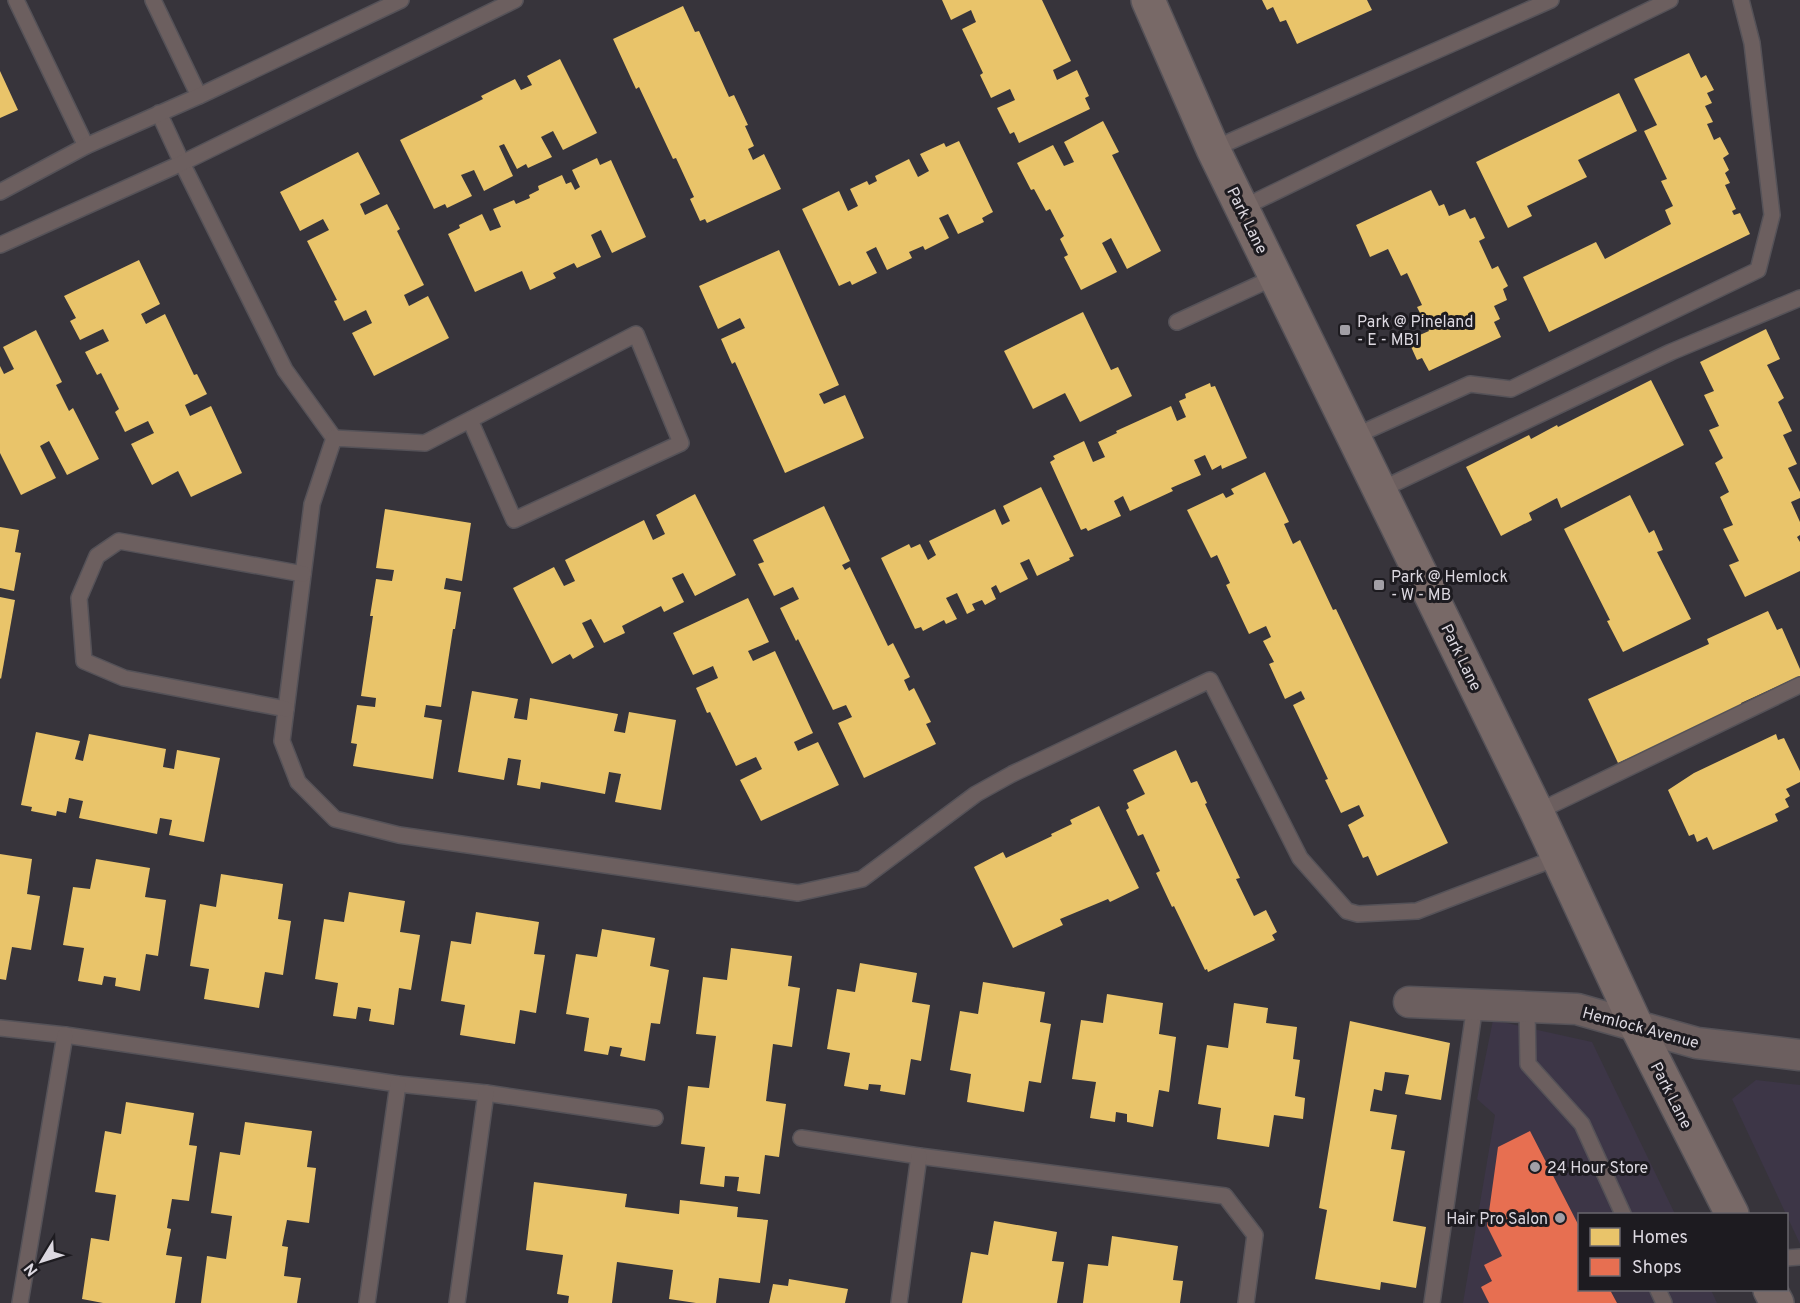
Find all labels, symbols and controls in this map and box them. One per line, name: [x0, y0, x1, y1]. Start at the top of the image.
street label: Park Lane: [1221, 184, 1271, 258]
place label: Park @ Pineland - E - MB1: [1357, 313, 1474, 351]
marker: Park @ Pineland - E - MB1: [1338, 323, 1352, 337]
place label: Park @ Hemlock - W - MB: [1391, 568, 1508, 606]
marker: Park @ Hemlock - W - MB: [1372, 578, 1386, 592]
street label: Park Lane: [1435, 621, 1485, 695]
street label: Hemlock Avenue: [1580, 1004, 1701, 1054]
street label: Park Lane: [1645, 1059, 1696, 1133]
place label: 24 Hour Store: [1547, 1159, 1648, 1179]
marker: 24 Hour Store: [1528, 1160, 1542, 1174]
place label: Hair Pro Salon: [1446, 1210, 1548, 1230]
marker: Hair Pro Salon: [1553, 1211, 1567, 1225]
legend: [1578, 1213, 1788, 1291]
text: Homes: [1632, 1227, 1688, 1250]
north arrow: [12, 1231, 72, 1291]
text: Shops: [1632, 1257, 1682, 1280]
text: N: [20, 1258, 43, 1280]

